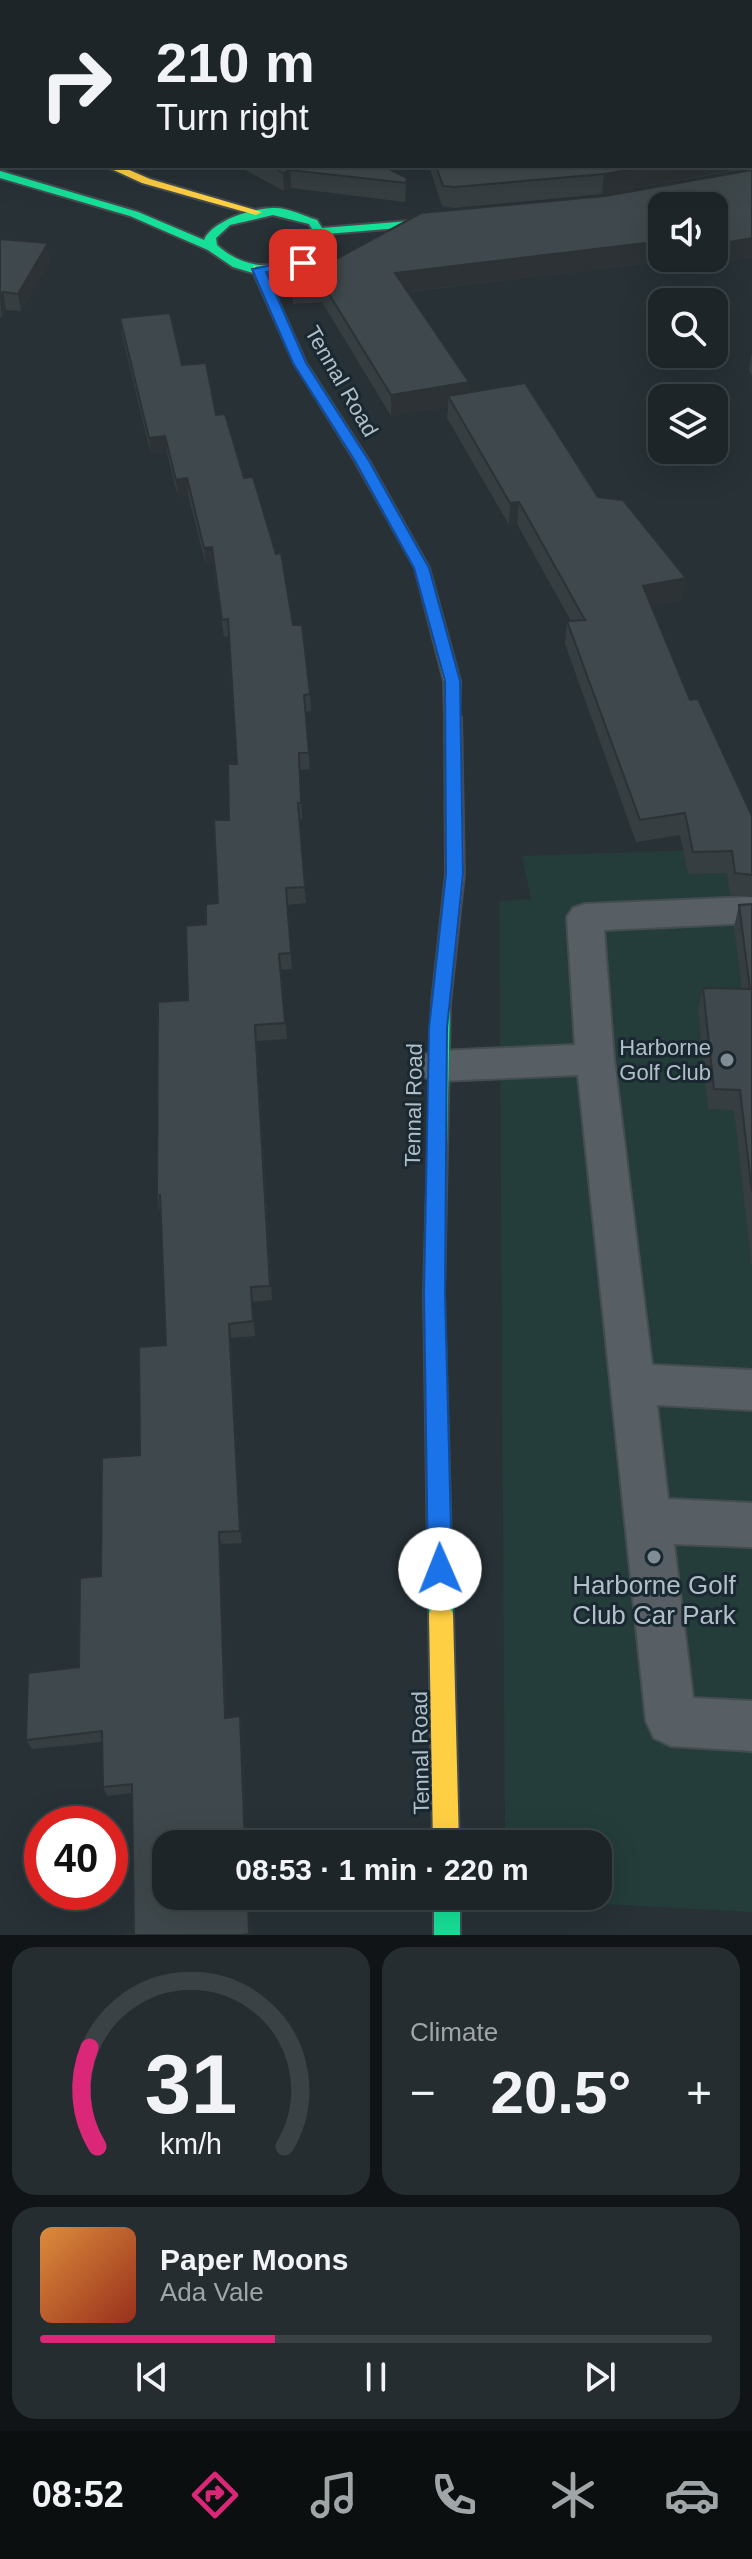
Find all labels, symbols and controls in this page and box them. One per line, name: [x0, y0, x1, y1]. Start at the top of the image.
text: 210 m: [156, 31, 315, 94]
icon: right: [24, 32, 128, 136]
text: Turn right: [156, 97, 309, 138]
map controls: [648, 192, 728, 464]
button: sound: [648, 192, 728, 272]
pin: [269, 229, 337, 297]
icon: arrive: [281, 241, 325, 285]
button: search: [648, 288, 728, 368]
street label: Tennal Road: [300, 322, 383, 441]
button: layers: [648, 384, 728, 464]
place label: Harborne Golf Club: [619, 1035, 711, 1085]
street label: Tennal Road: [400, 1043, 427, 1167]
marker: Harborne Golf Club: [718, 1051, 736, 1069]
position arrow: [398, 1527, 482, 1611]
marker: Harborne Golf Club Car Park: [645, 1548, 663, 1566]
place label: Harborne Golf Club Car Park: [572, 1570, 737, 1630]
street label: Tennal Road: [407, 1691, 434, 1815]
speed limit sign: 40: [24, 1806, 128, 1910]
text: 08:53 · 1 min · 220 m: [235, 1853, 529, 1886]
text: Climate: [410, 2017, 498, 2047]
text: 31: [145, 2038, 237, 2131]
text: 20.5°: [491, 2059, 631, 2126]
text: −: [410, 2068, 436, 2117]
text: +: [686, 2068, 712, 2117]
text: km/h: [160, 2128, 222, 2160]
text: Paper Moons: [160, 2243, 348, 2276]
text: Ada Vale: [160, 2277, 264, 2307]
icon: previous: [130, 2355, 174, 2399]
icon: pause: [354, 2355, 398, 2399]
icon: next: [578, 2355, 622, 2399]
icon: directions: [187, 2467, 243, 2523]
icon: music: [306, 2467, 362, 2523]
icon: phone: [426, 2467, 482, 2523]
icon: climate: [545, 2467, 601, 2523]
icon: car: [664, 2467, 720, 2523]
text: 08:52: [32, 2474, 124, 2515]

